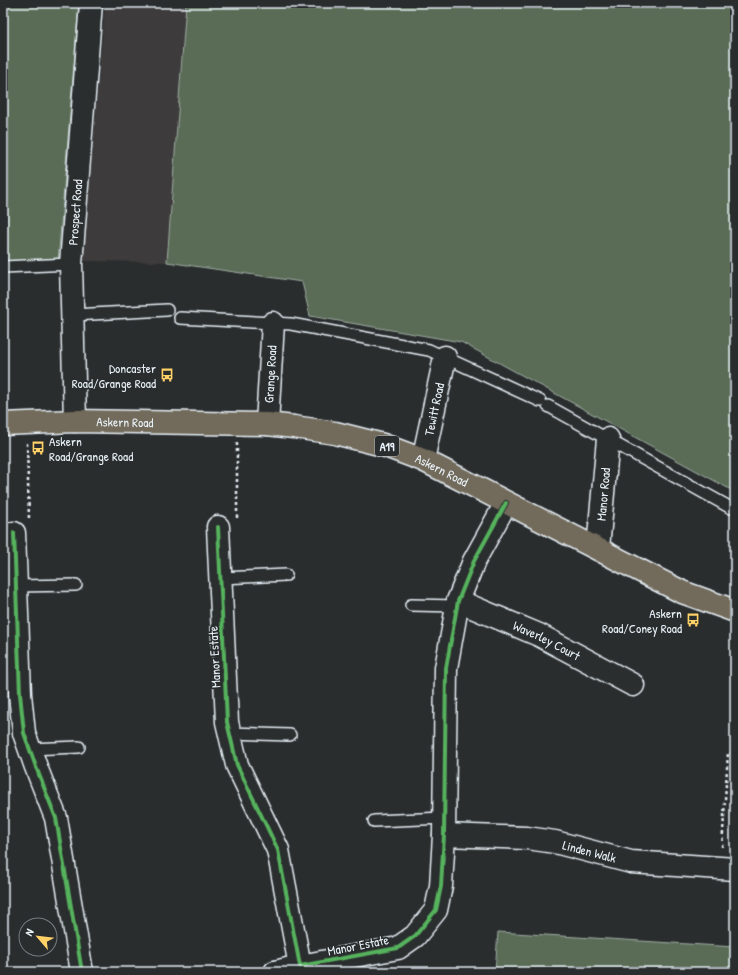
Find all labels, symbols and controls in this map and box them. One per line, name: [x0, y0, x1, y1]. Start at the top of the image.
street label: Prospect Road: [63, 179, 86, 246]
street label: Grange Road: [259, 345, 281, 403]
place label: Doncaster Road/Grange Road: [72, 359, 156, 392]
bus stop icon: Doncaster Road/Grange Road: [159, 367, 175, 383]
street label: Tewitt Road: [419, 381, 448, 437]
street label: Askern Road: [96, 412, 154, 431]
place label: Askern Road/Grange Road: [49, 432, 133, 465]
road number: A19: [375, 436, 399, 456]
bus stop icon: Askern Road/Grange Road: [30, 440, 46, 456]
street label: Askern Road: [413, 449, 471, 491]
street label: Manor Road: [592, 467, 614, 522]
place label: Askern Road/Coney Road: [602, 604, 682, 637]
bus stop icon: Askern Road/Coney Road: [685, 612, 701, 628]
street label: Waverley Court: [510, 616, 584, 665]
street label: Manor Estate: [203, 626, 225, 688]
street label: Linden Walk: [561, 835, 619, 867]
north arrow: [18, 917, 58, 957]
text: N: [22, 926, 37, 938]
street label: Manor Estate: [326, 930, 390, 960]

